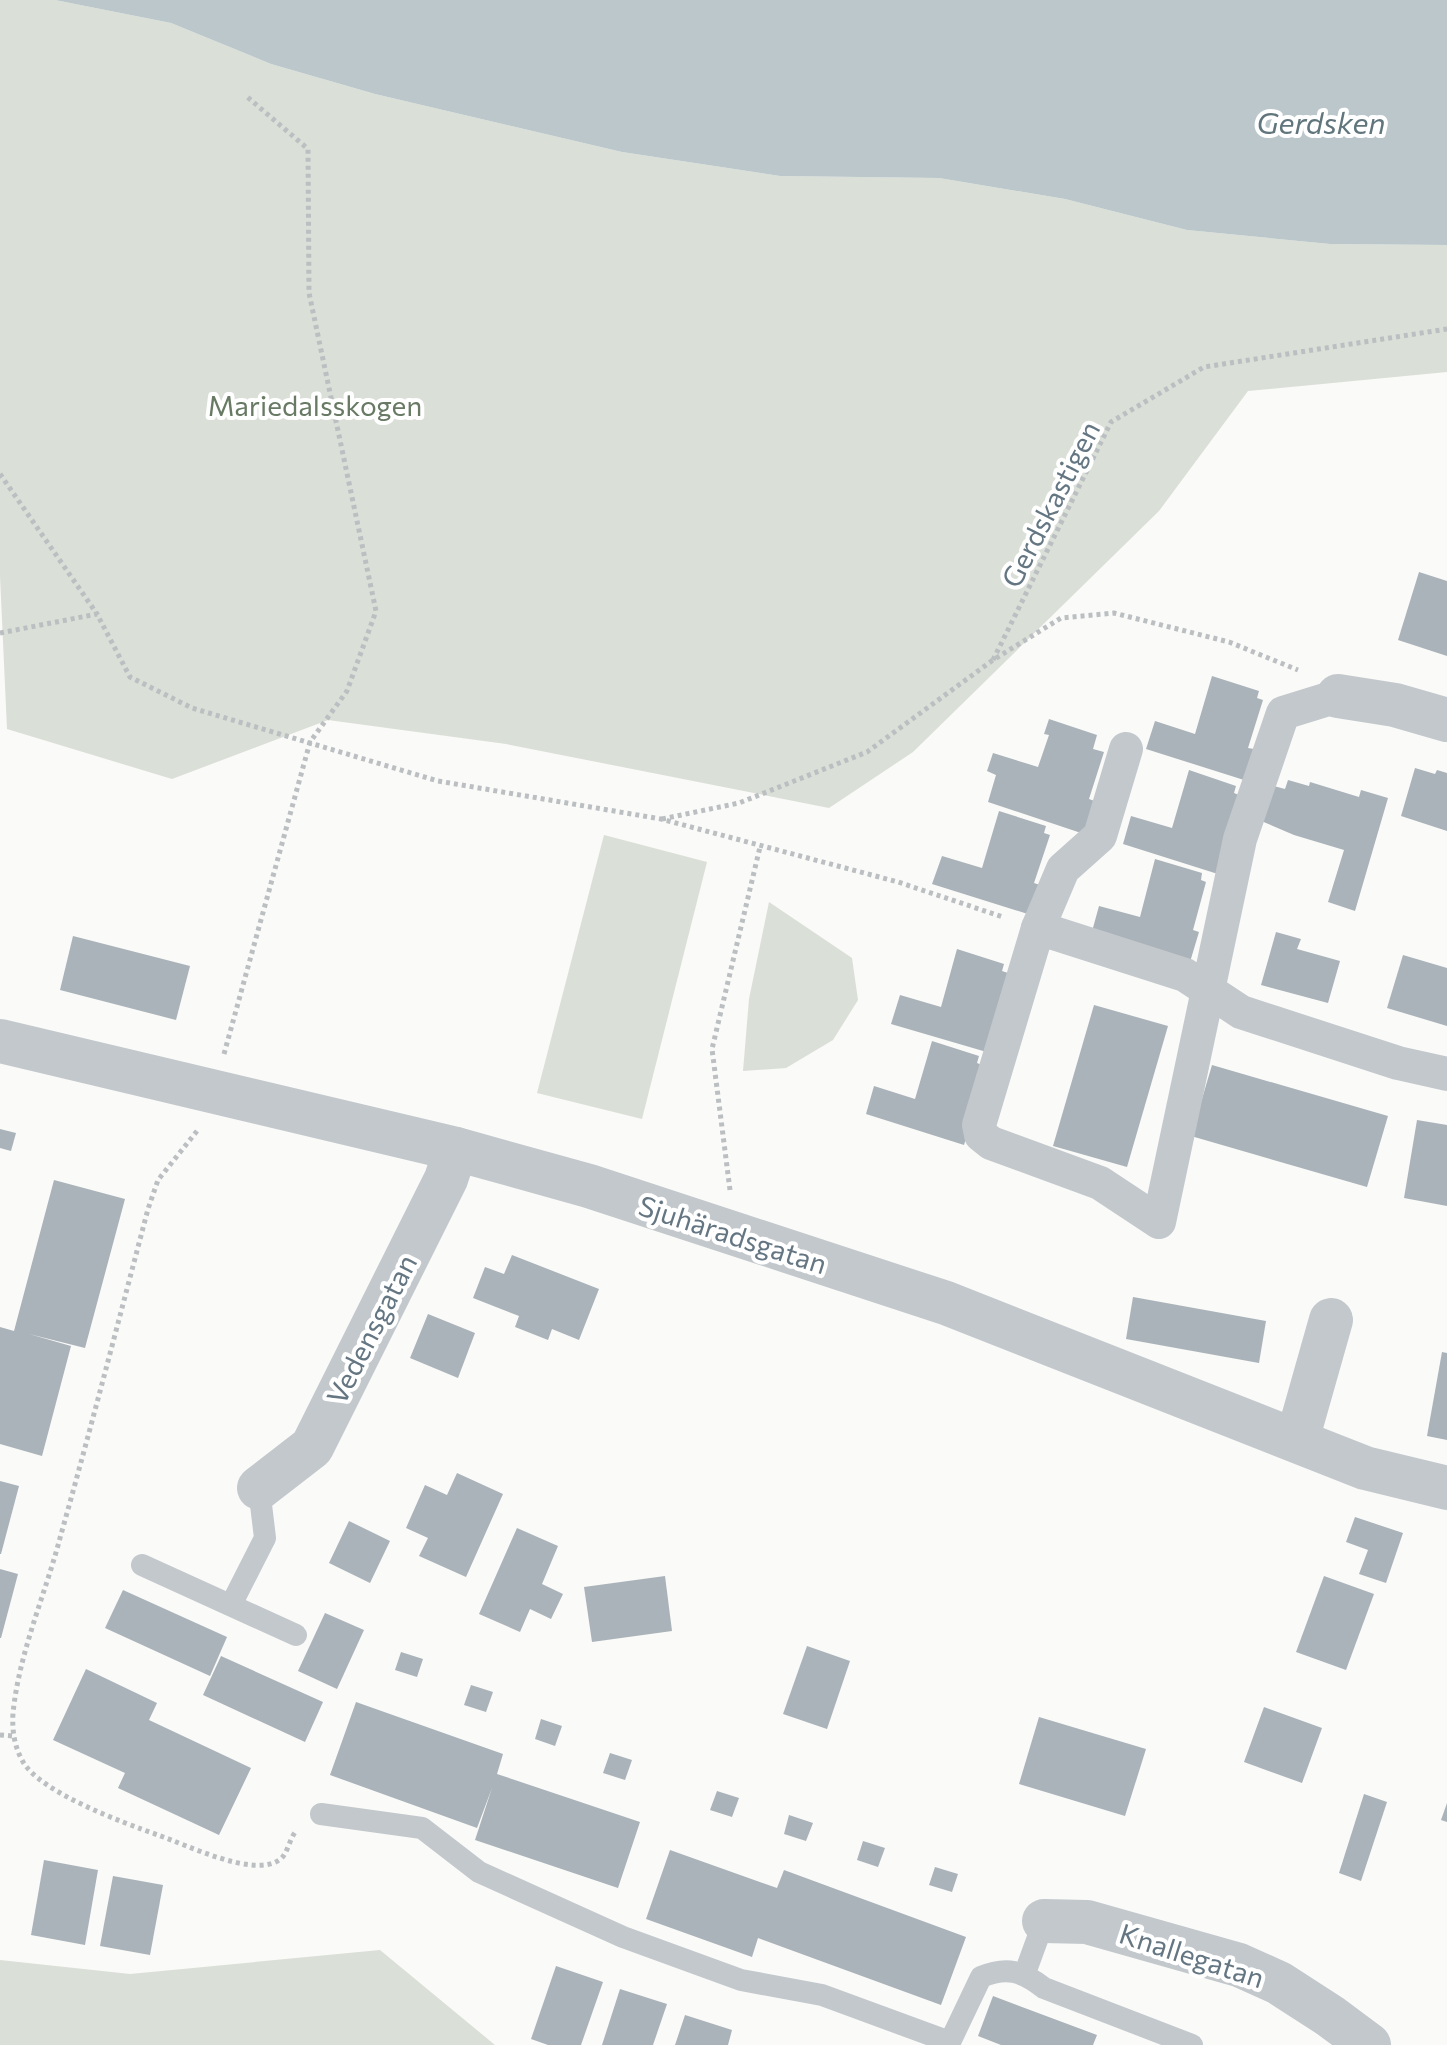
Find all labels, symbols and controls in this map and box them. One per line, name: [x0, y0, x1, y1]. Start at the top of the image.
water label: Gerdsken: [1257, 103, 1385, 140]
park label: Mariedalsskogen: [208, 388, 422, 422]
street label: Gerdskastigen: [994, 415, 1106, 593]
street label: Sjuhäradsgatan: [635, 1188, 831, 1280]
street label: Vedensgatan: [319, 1248, 423, 1410]
street label: Knallegatan: [1115, 1916, 1269, 1994]

